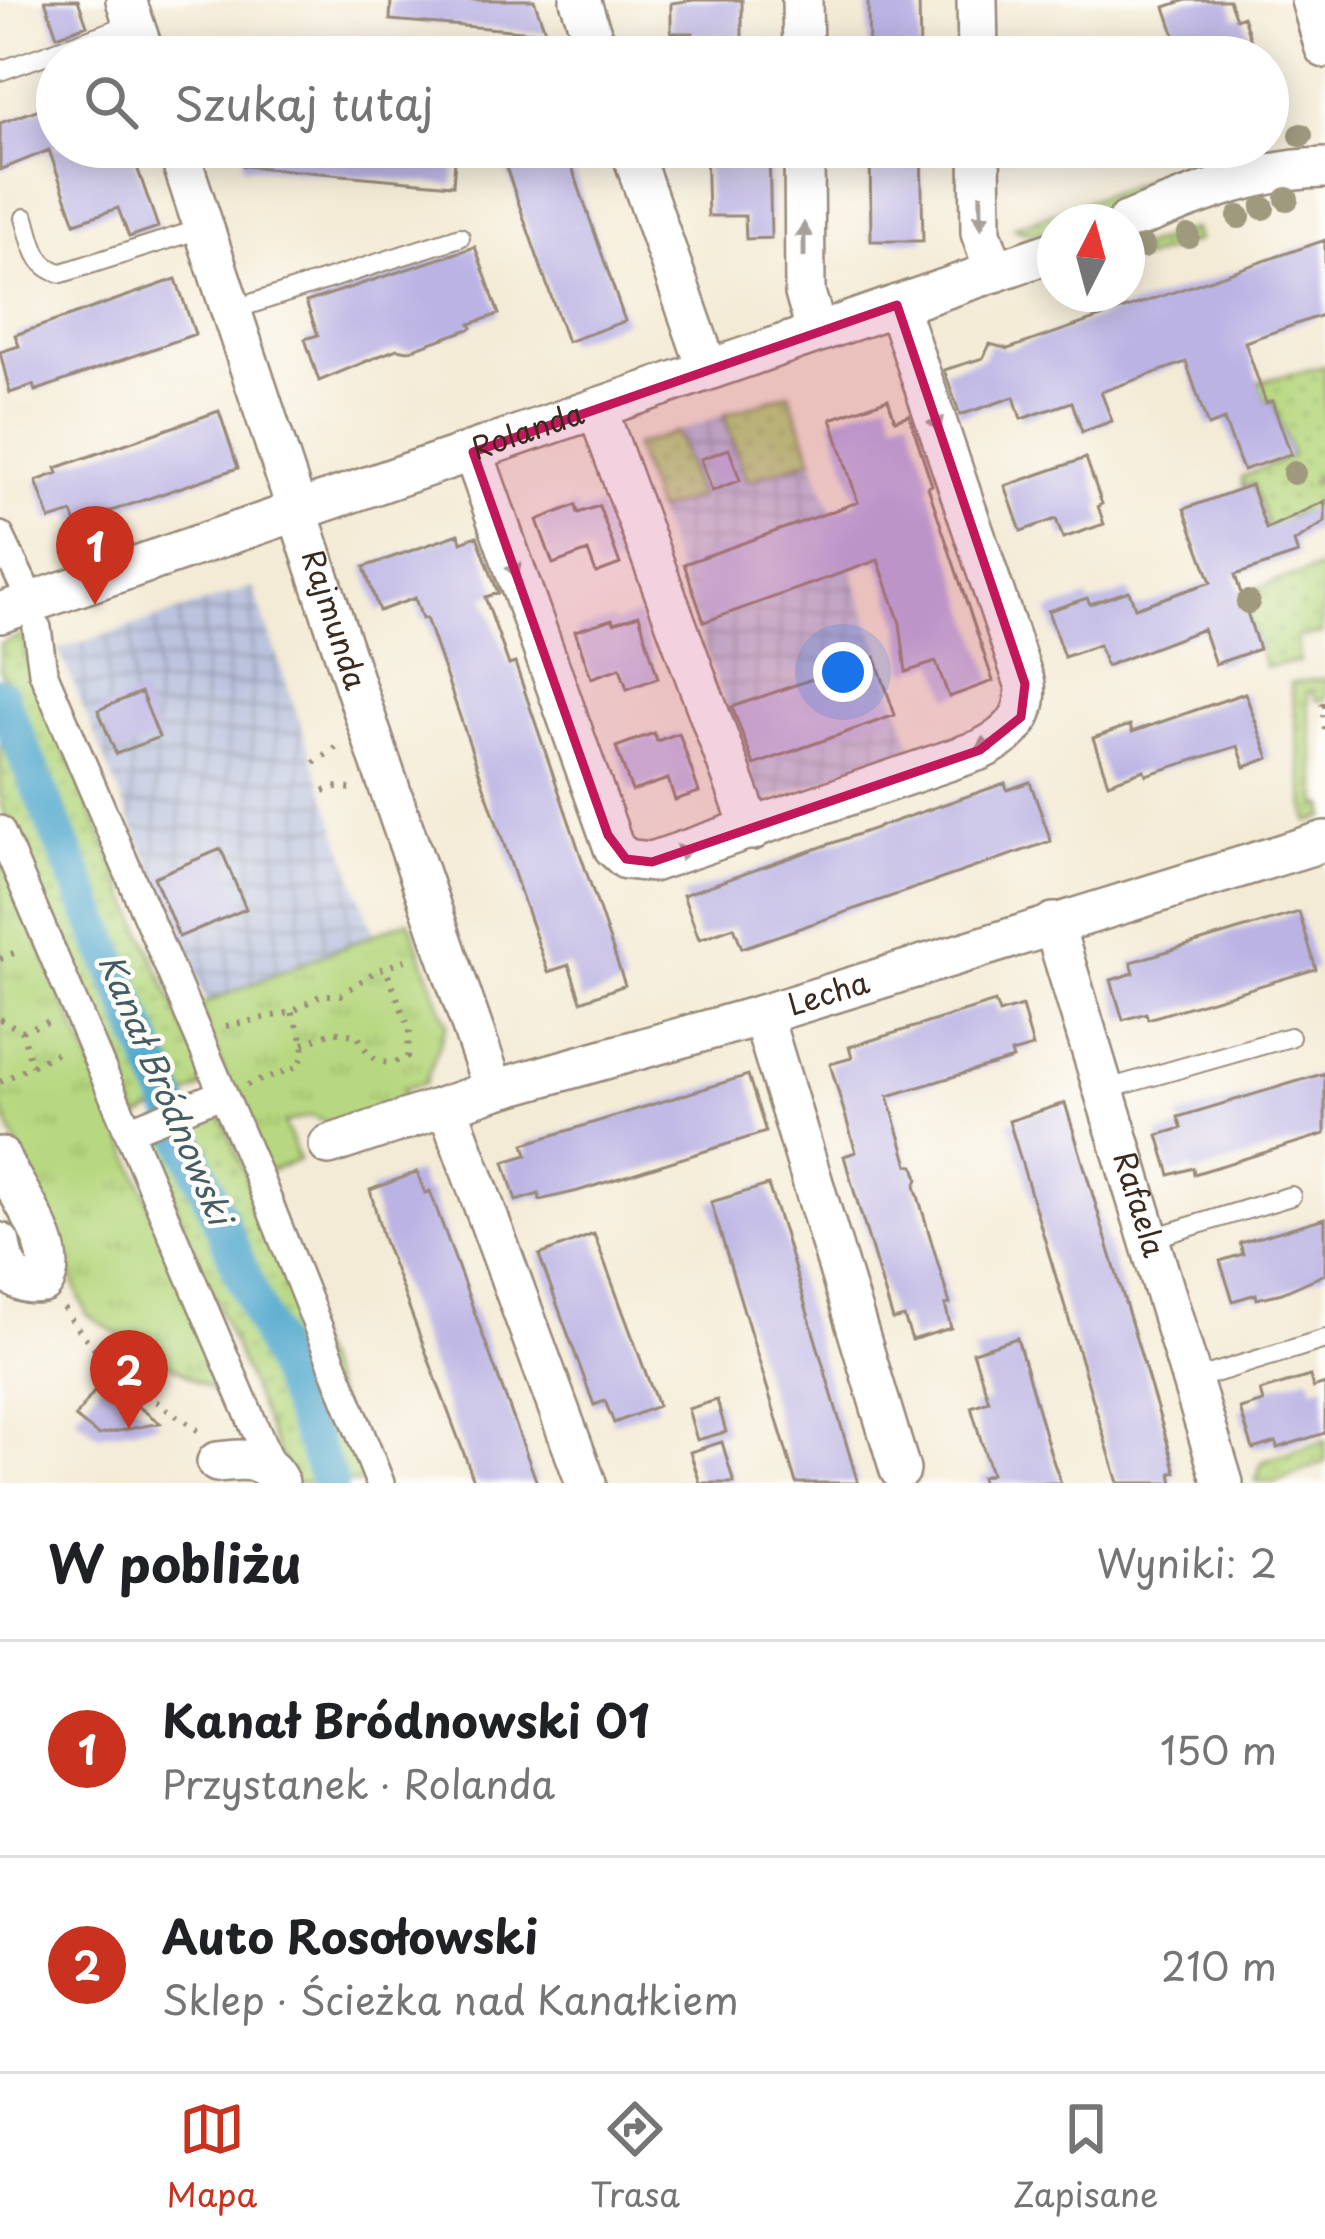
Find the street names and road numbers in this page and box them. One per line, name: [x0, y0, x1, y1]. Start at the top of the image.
street label: Rolanda: [465, 389, 590, 470]
street label: Rajmunda: [292, 543, 380, 696]
street label: Lecha: [782, 958, 875, 1026]
street label: Rafaela: [1104, 1145, 1178, 1262]

